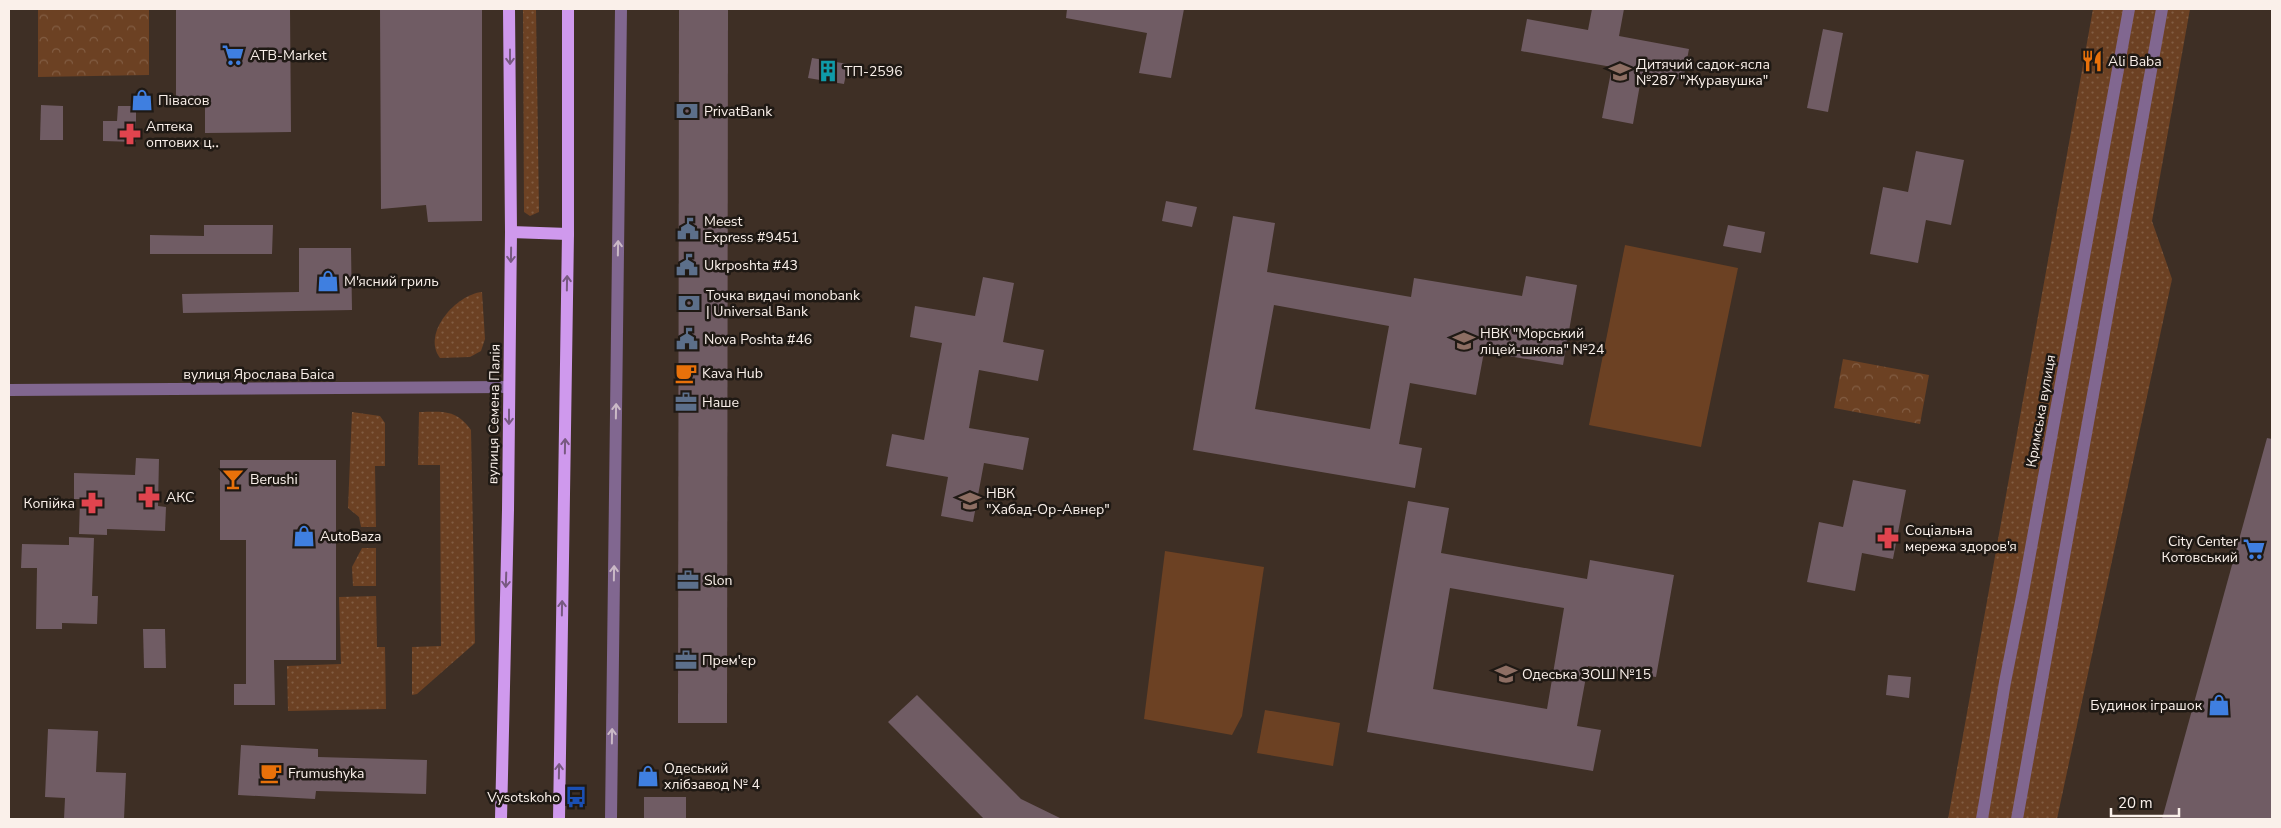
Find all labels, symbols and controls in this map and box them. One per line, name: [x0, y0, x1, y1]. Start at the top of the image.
supermarket icon: ATB-Market: [220, 42, 246, 68]
place label: ATB-Market: [250, 46, 327, 65]
restaurant icon: Ali Baba: [2079, 48, 2105, 74]
one-way arrow: [505, 49, 515, 65]
place label: Ali Baba: [2108, 52, 2162, 71]
place label: Дитячий садок-ясла №287 "Журавушка": [1636, 55, 1770, 90]
building icon: ТП-2596: [815, 58, 841, 84]
school or university icon: Дитячий садок-ясла №287 "Журавушка": [1607, 59, 1633, 85]
place label: ТП-2596: [844, 62, 903, 81]
shop icon: Півасов: [129, 87, 155, 113]
place label: Півасов: [158, 91, 210, 110]
bank icon: PrivatBank: [674, 98, 700, 124]
place label: PrivatBank: [704, 102, 773, 121]
place label: Аптека оптових ц‥: [146, 117, 219, 152]
pharmacy icon: Аптека оптових ц‥: [117, 121, 143, 147]
place label: Meest Express #9451: [704, 212, 799, 247]
public building icon: Meest Express #9451: [675, 216, 701, 242]
one-way arrow: [613, 240, 623, 256]
one-way arrow: [506, 246, 516, 263]
public building icon: Ukrposhta #43: [674, 252, 700, 278]
place label: Ukrposhta #43: [704, 256, 798, 275]
shop icon: М'ясний гриль: [315, 268, 341, 294]
place label: М'ясний гриль: [344, 272, 439, 291]
one-way arrow: [562, 275, 572, 292]
place label: Точка видачі monobank | Universal Bank: [706, 286, 861, 321]
bank icon: Точка видачі monobank | Universal Bank: [676, 290, 702, 316]
place label: НВК "Морський ліцей-школа" №24: [1480, 324, 1604, 359]
public building icon: Nova Poshta #46: [674, 326, 700, 352]
school or university icon: НВК "Морський ліцей-школа" №24: [1451, 328, 1477, 354]
place label: Nova Poshta #46: [704, 330, 812, 349]
street label: вулиця Семена Палія: [483, 344, 505, 484]
street label: Кримська вулиця: [2022, 353, 2060, 469]
cafe icon: Kava Hub: [673, 360, 699, 386]
place label: Kava Hub: [702, 364, 763, 383]
street label: вулиця Ярослава Баіса: [183, 365, 335, 384]
office icon: Наше: [673, 389, 699, 415]
place label: Наше: [702, 393, 739, 412]
one-way arrow: [611, 403, 621, 419]
one-way arrow: [504, 409, 514, 425]
one-way arrow: [560, 438, 569, 454]
bar icon: Berushi: [220, 466, 246, 492]
place label: Berushi: [250, 470, 298, 489]
pharmacy icon: АКС: [136, 484, 162, 510]
place label: НВК "Хабад-Ор-Авнер": [986, 484, 1110, 519]
place label: АКС: [166, 488, 195, 507]
school or university icon: НВК "Хабад-Ор-Авнер": [957, 488, 983, 514]
pharmacy icon: Копійка: [79, 490, 105, 516]
place label: Копійка: [24, 494, 75, 513]
place label: Соціальна мережа здоров'я: [1905, 521, 2017, 556]
shop icon: AutoBaza: [291, 523, 317, 549]
pharmacy icon: Соціальна мережа здоров'я: [1875, 525, 1901, 551]
place label: AutoBaza: [320, 527, 381, 546]
place label: City Center Котовський: [2162, 532, 2238, 567]
supermarket icon: City Center Котовський: [2241, 536, 2267, 562]
one-way arrow: [609, 565, 619, 582]
office icon: Slon: [675, 567, 701, 593]
place label: Slon: [704, 571, 732, 590]
one-way arrow: [501, 572, 511, 588]
one-way arrow: [557, 600, 567, 616]
office icon: Прем'єр: [673, 647, 699, 673]
place label: Прем'єр: [702, 651, 756, 670]
school or university icon: Одеська ЗОШ №15: [1493, 661, 1519, 687]
place label: Одеська ЗОШ №15: [1522, 665, 1651, 684]
shop icon: Будинок іграшок: [2206, 692, 2232, 718]
place label: Будинок іграшок: [2090, 696, 2203, 715]
one-way arrow: [607, 728, 617, 744]
place label: Одеський хлібзавод № 4: [664, 759, 760, 794]
cafe icon: Frumushyka: [258, 760, 284, 786]
one-way arrow: [554, 763, 564, 779]
shop icon: Одеський хлібзавод № 4: [635, 763, 661, 789]
place label: Frumushyka: [288, 764, 364, 783]
bus stop icon: Vysotskoho: [563, 784, 589, 810]
scale bar: [2111, 786, 2178, 818]
place label: Vysotskoho: [486, 788, 560, 807]
text: 20 m: [2118, 793, 2153, 813]

